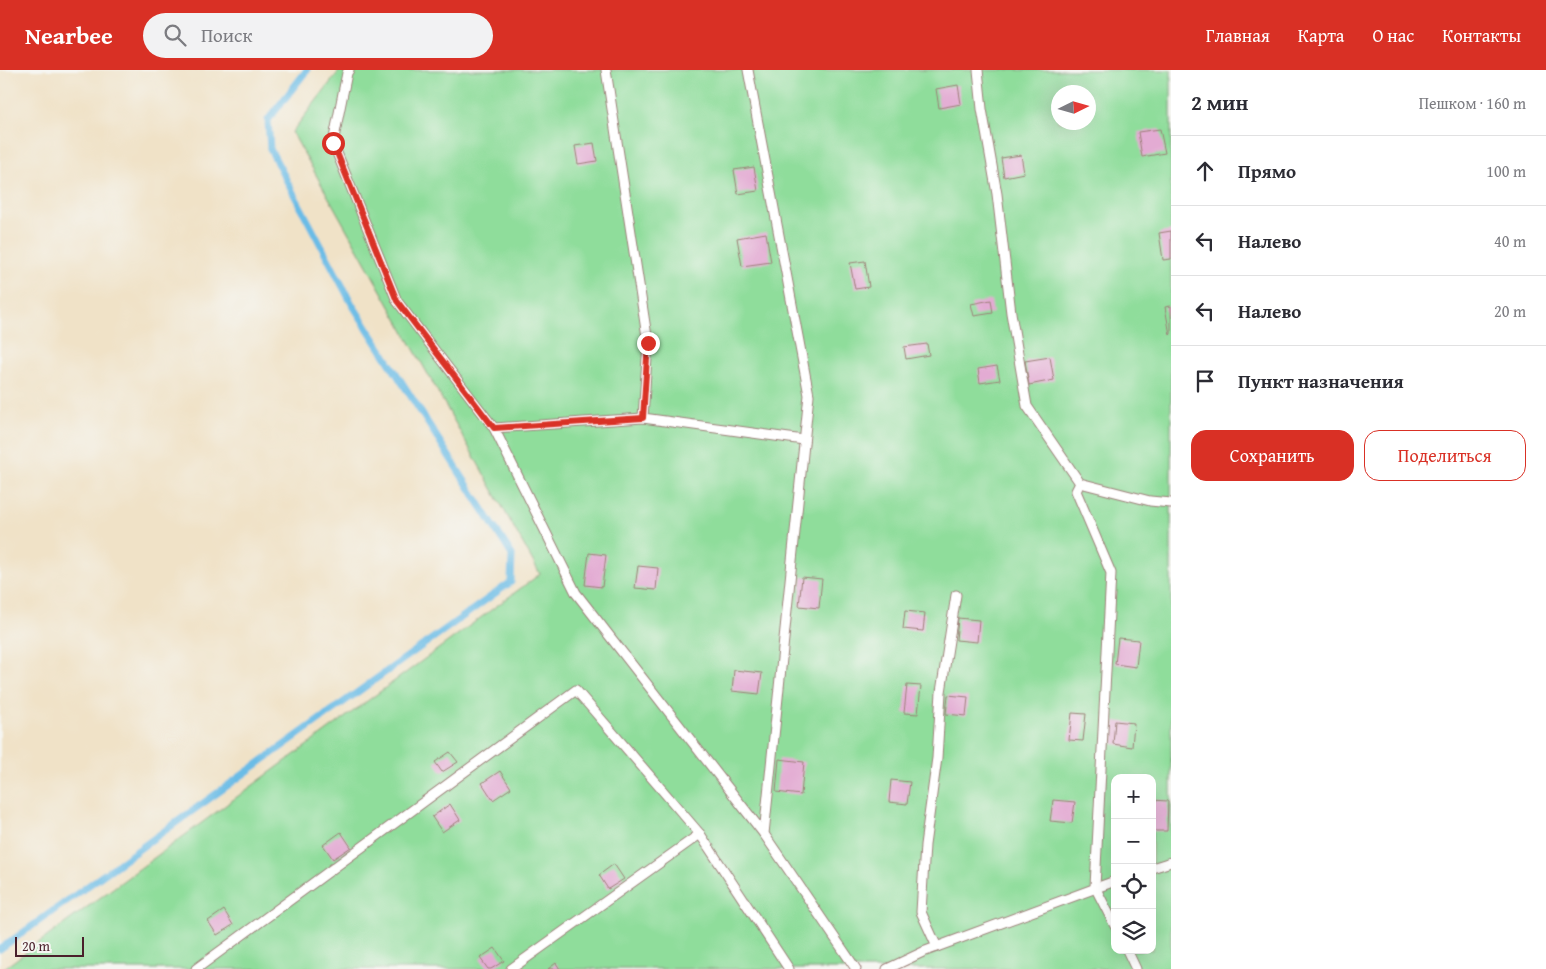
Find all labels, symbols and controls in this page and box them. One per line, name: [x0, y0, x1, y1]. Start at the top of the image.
search box: [143, 13, 493, 58]
text: Nearbee: [25, 18, 113, 53]
icon: search: [161, 21, 189, 49]
text: Поиск: [201, 21, 253, 49]
text: Главная: [1206, 22, 1270, 49]
text: Карта: [1298, 22, 1344, 49]
text: О нас: [1372, 22, 1414, 49]
text: Контакты: [1442, 22, 1521, 49]
north arrow: [1051, 85, 1096, 130]
text: 2 мин: [1191, 87, 1248, 118]
text: Пешком · 160 m: [1419, 91, 1526, 115]
route start: [322, 132, 345, 155]
icon: ahead: [1191, 157, 1219, 185]
text: Прямо: [1238, 157, 1296, 185]
text: 100 m: [1486, 159, 1526, 183]
icon: left: [1191, 227, 1219, 255]
text: Налево: [1238, 227, 1301, 255]
text: 40 m: [1494, 229, 1526, 253]
icon: left: [1191, 297, 1219, 325]
text: Налево: [1238, 297, 1301, 325]
text: 20 m: [1494, 299, 1526, 323]
route end: [637, 332, 660, 355]
icon: arrive: [1191, 367, 1219, 395]
text: Пункт назначения: [1238, 367, 1404, 395]
button: Сохранить: [1191, 430, 1354, 481]
button: Поделиться: [1364, 430, 1526, 481]
map controls: [1111, 774, 1156, 954]
button: +: [1111, 774, 1156, 819]
button: −: [1111, 819, 1156, 864]
button: locate: [1111, 864, 1156, 909]
button: layers: [1111, 909, 1156, 954]
scale bar: [15, 934, 84, 957]
text: 20 m: [22, 936, 50, 956]

